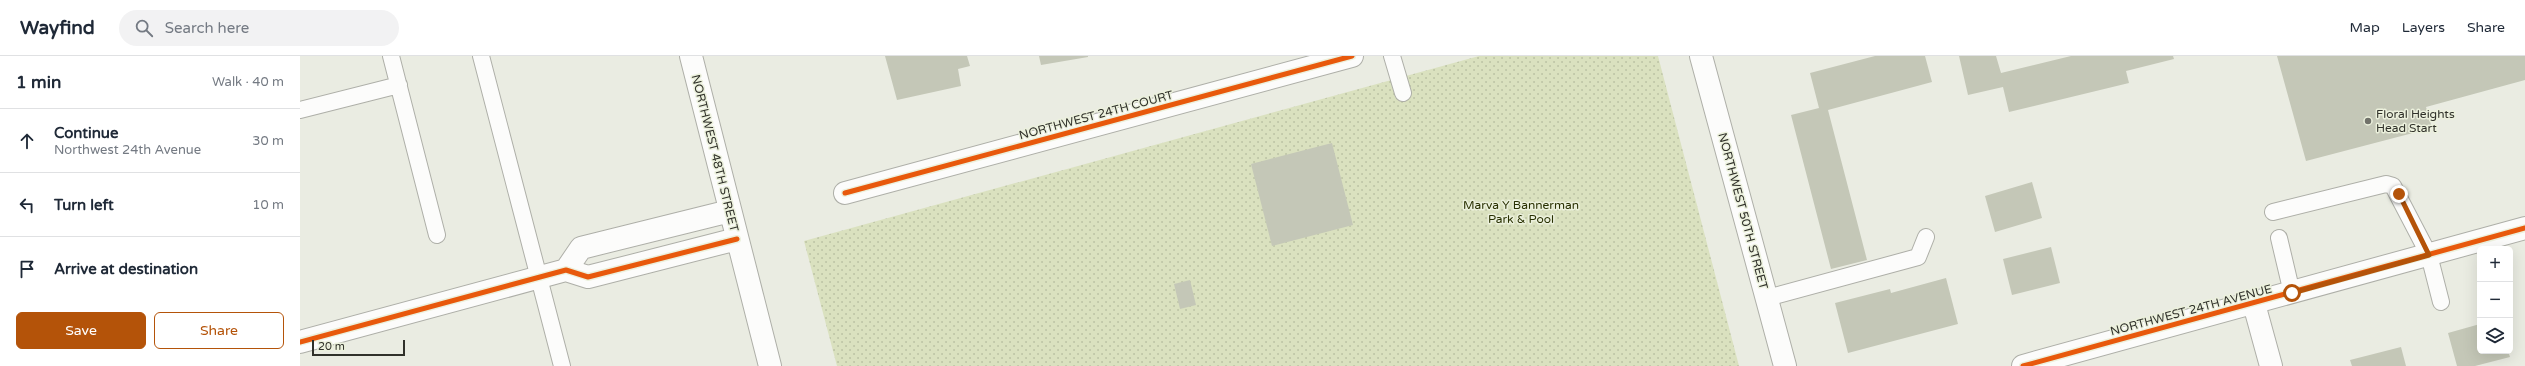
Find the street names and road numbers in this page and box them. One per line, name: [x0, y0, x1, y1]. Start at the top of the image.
street label: NORTHWEST 48TH STREET: [689, 73, 741, 234]
street label: NORTHWEST 24TH COURT: [1017, 88, 1175, 142]
street label: NORTHWEST 50TH STREET: [1715, 131, 1771, 291]
street label: NORTHWEST 24TH AVENUE: [2109, 282, 2274, 338]

